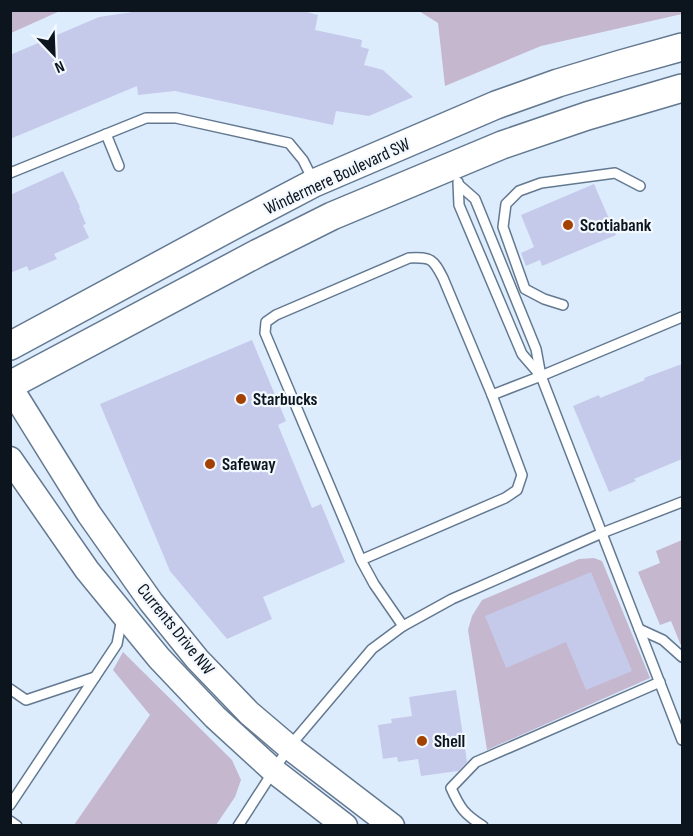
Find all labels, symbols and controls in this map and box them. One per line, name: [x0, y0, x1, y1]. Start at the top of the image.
north arrow: [24, 24, 84, 84]
text: N: [52, 56, 67, 77]
street label: Windermere Boulevard SW: [261, 133, 414, 219]
place label: Scotiabank: [580, 215, 652, 236]
marker: Scotiabank: [561, 218, 575, 232]
place label: Starbucks: [253, 389, 318, 410]
marker: Starbucks: [234, 392, 248, 406]
place label: Safeway: [222, 454, 276, 475]
marker: Safeway: [203, 457, 217, 471]
street label: Currents Drive NW: [132, 580, 219, 679]
place label: Shell: [434, 731, 465, 752]
marker: Shell: [415, 734, 429, 748]

